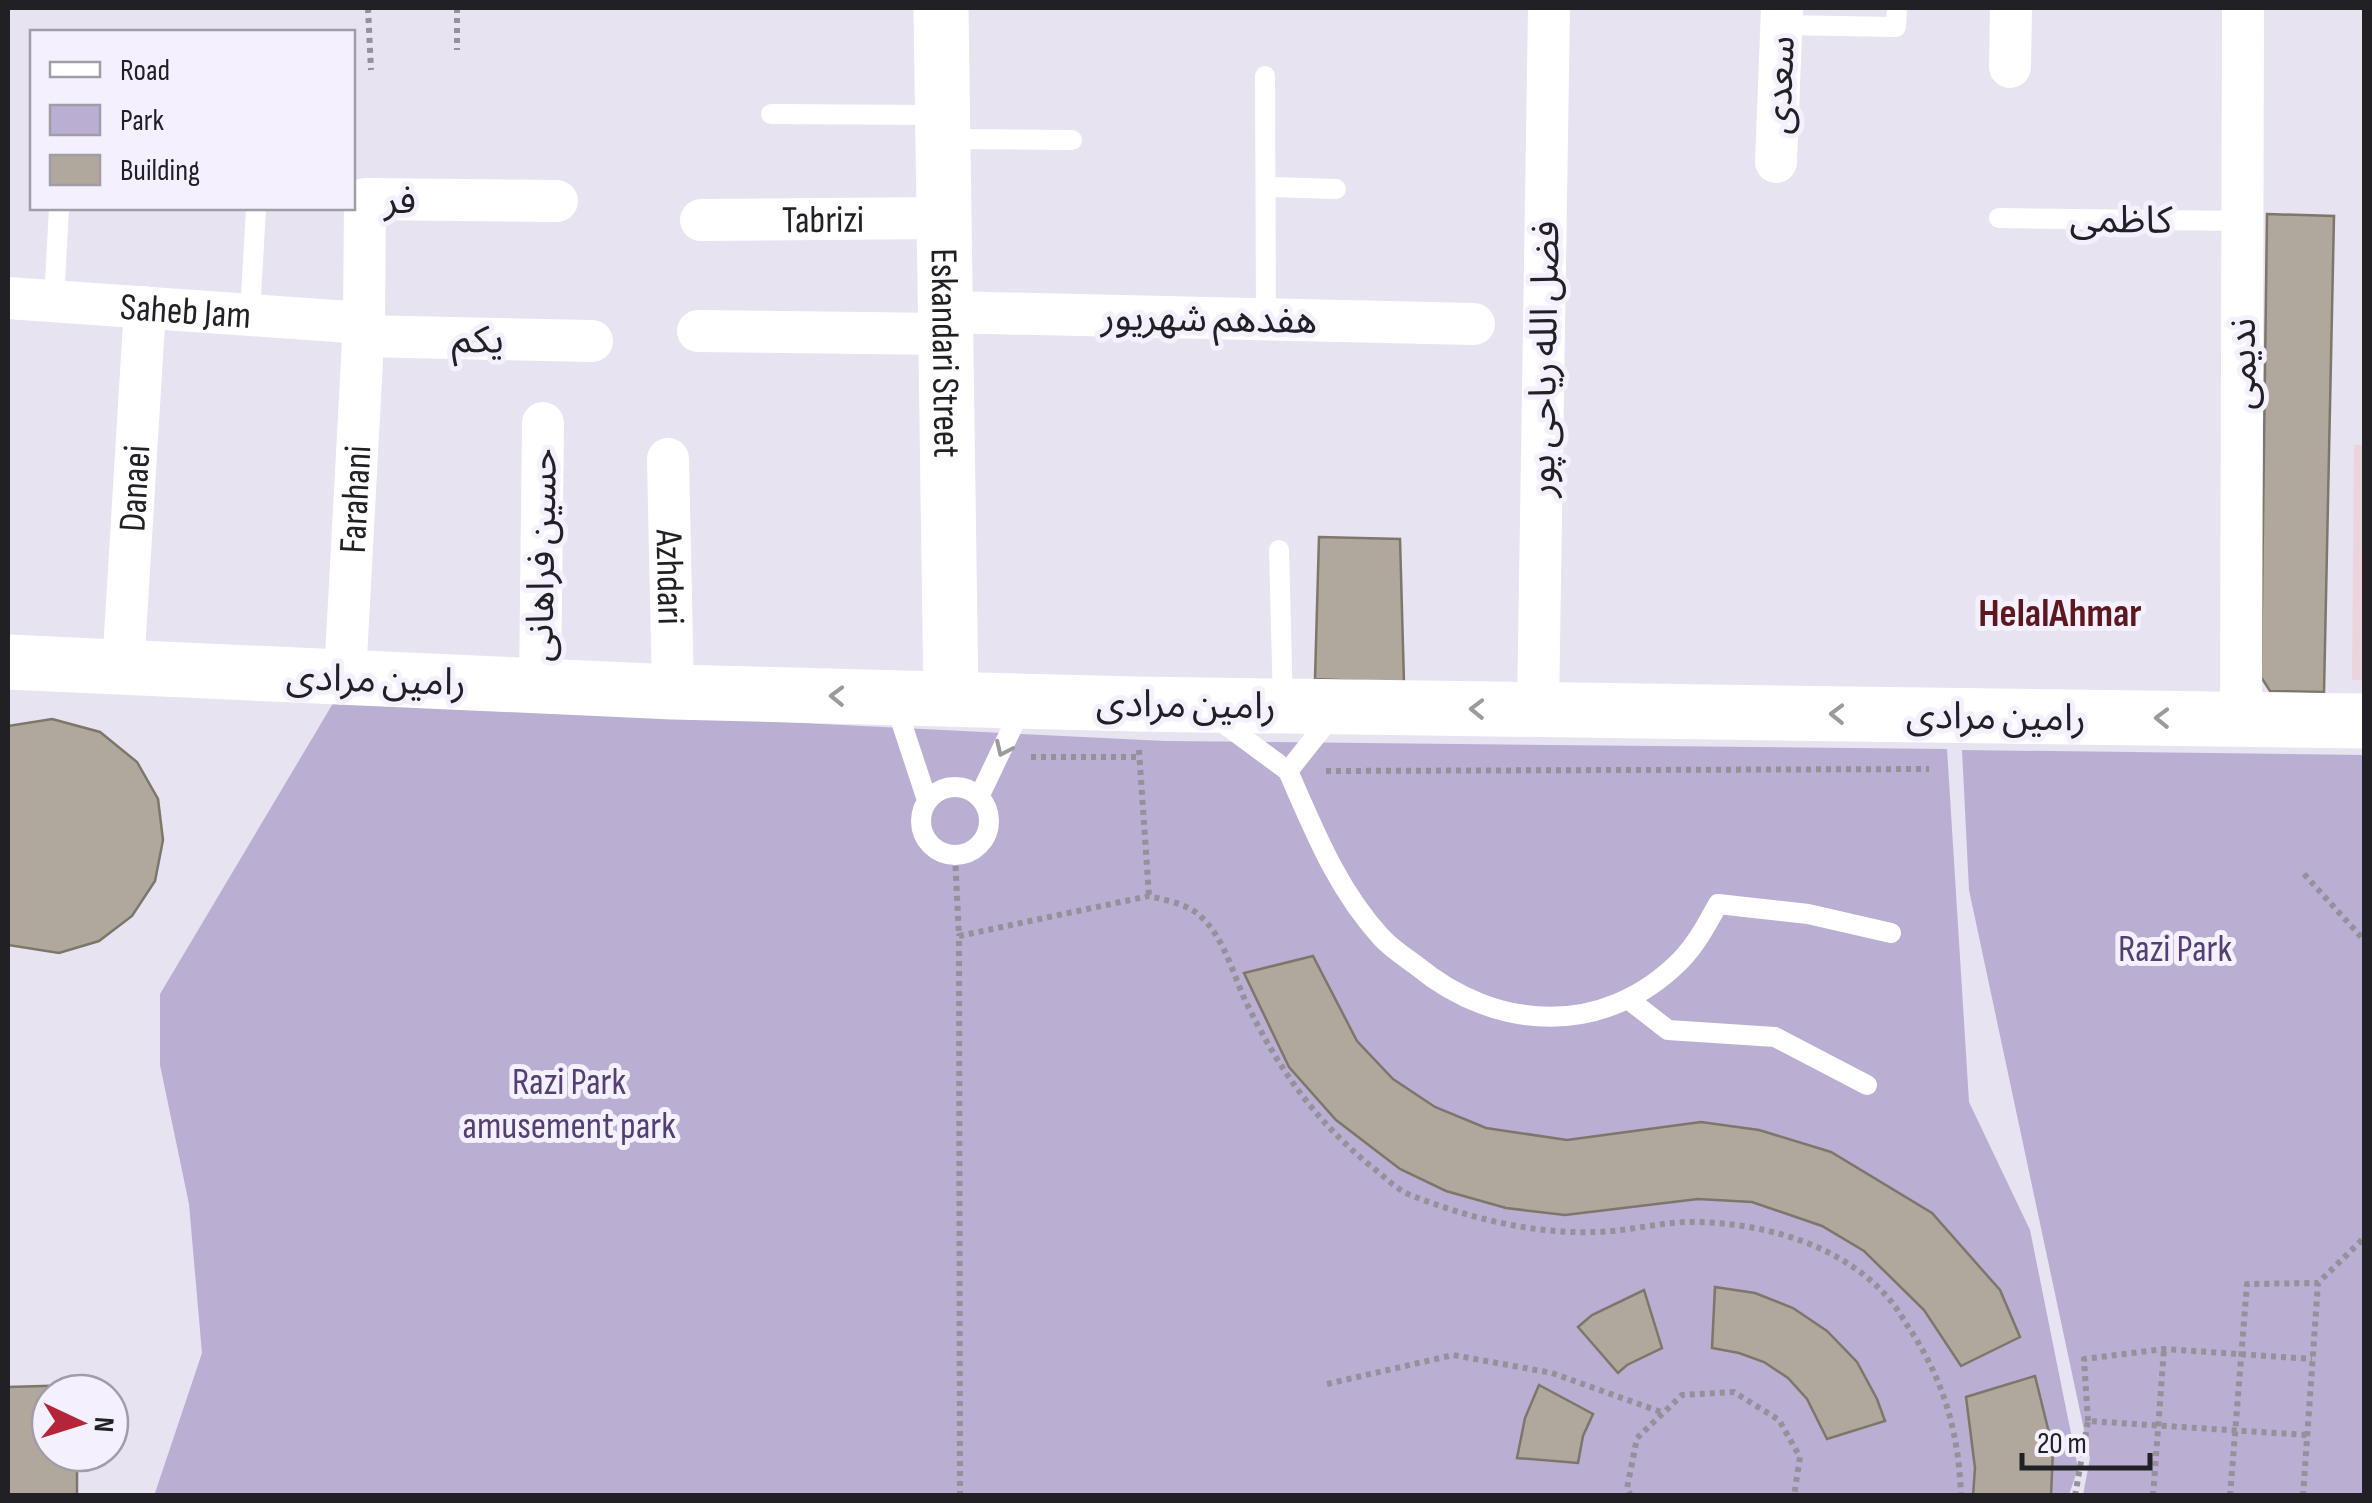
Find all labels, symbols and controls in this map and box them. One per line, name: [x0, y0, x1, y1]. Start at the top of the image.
legend: [30, 30, 355, 210]
street label: سعدی: [1756, 35, 1805, 135]
text: Road: [120, 53, 170, 89]
text: Park: [120, 103, 164, 139]
text: Building: [120, 153, 200, 189]
street label: فر: [383, 179, 416, 224]
street label: کاظمی: [2069, 197, 2174, 244]
street label: Tabrizi: [782, 198, 864, 243]
street label: فضل الله ریاحی پور: [1520, 220, 1570, 499]
street label: Eskandari Street: [920, 248, 969, 458]
street label: Saheb Jam: [118, 285, 252, 339]
street label: هفدهم شهریور: [1099, 295, 1317, 349]
street label: یکم: [451, 318, 504, 368]
street label: ندیمی: [2221, 318, 2266, 410]
street label: Danaei: [110, 444, 161, 533]
street label: Farahani: [331, 444, 381, 554]
street label: حسین فراهانی: [518, 448, 567, 662]
street label: Azhdari: [645, 528, 693, 625]
district label: HelalAhmar: [1978, 590, 2142, 638]
street label: رامین مرادی: [285, 655, 467, 706]
street label: رامین مرادی: [1096, 681, 1276, 730]
one-way arrow: [829, 685, 845, 706]
street label: رامین مرادی: [1906, 693, 2086, 742]
one-way arrow: [1469, 698, 1484, 720]
one-way arrow: [1829, 703, 1844, 725]
one-way arrow: [2154, 708, 2170, 729]
one-way arrow: [995, 739, 1015, 757]
park label: Razi Park: [2118, 927, 2232, 972]
park label: Razi Park amusement park: [462, 1060, 676, 1149]
north arrow: [30, 1373, 130, 1473]
scale bar: [2022, 1408, 2150, 1470]
text: N: [86, 1416, 120, 1433]
text: 20 m: [2037, 1426, 2087, 1462]

